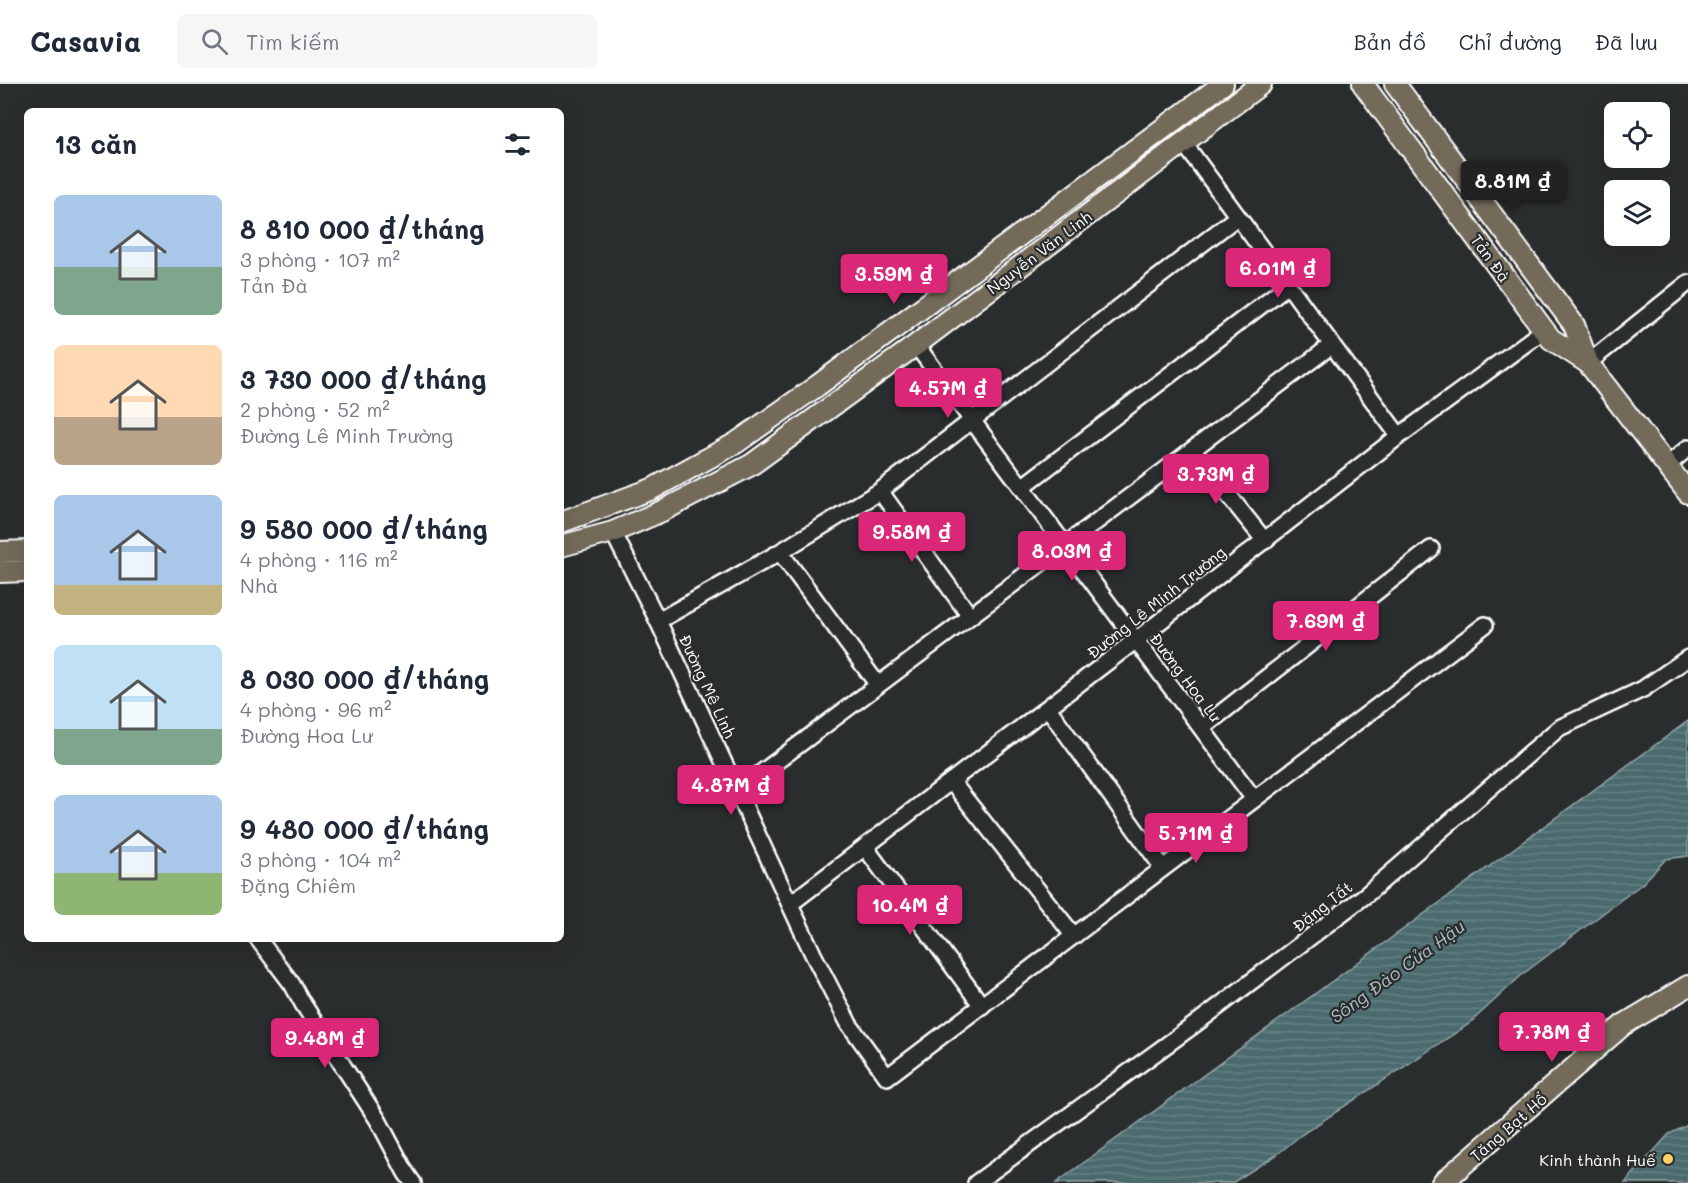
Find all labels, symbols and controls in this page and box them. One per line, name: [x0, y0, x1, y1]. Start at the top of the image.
search box: [177, 14, 597, 68]
text: Casavia: [30, 23, 141, 59]
icon: search: [198, 25, 231, 58]
text: Tìm kiếm: [246, 27, 339, 56]
text: Bản đồ: [1354, 28, 1426, 55]
text: Chỉ đường: [1459, 28, 1562, 55]
text: Đã lưu: [1595, 28, 1658, 55]
map controls: [1604, 102, 1670, 246]
button: locate: [1604, 102, 1670, 168]
text: 13 căn: [54, 127, 137, 161]
icon: filters: [501, 128, 534, 161]
pin: 8.81M ₫: [1458, 161, 1568, 212]
text: 8.81M ₫: [1475, 167, 1551, 193]
button: layers: [1604, 180, 1670, 246]
street label: Nguyễn Văn Linh: [982, 206, 1096, 298]
text: 8 810 000 ₫/tháng: [240, 212, 485, 246]
icon: home: [102, 219, 174, 291]
street label: Tản Đà: [1467, 230, 1515, 286]
text: 3 phòng · 107 m²: [240, 246, 400, 272]
pin: 6.01M ₫: [1223, 248, 1333, 299]
pin: 3.59M ₫: [839, 254, 949, 305]
text: 6.01M ₫: [1240, 254, 1316, 280]
text: 3.59M ₫: [855, 260, 933, 286]
text: Tản Đà: [240, 272, 308, 298]
text: 3 730 000 ₫/tháng: [240, 362, 486, 396]
pin: 4.57M ₫: [893, 368, 1003, 419]
icon: home: [102, 369, 174, 441]
text: 4.57M ₫: [909, 374, 987, 400]
text: 2 phòng · 52 m²: [240, 396, 390, 422]
text: Đường Lê Minh Trường: [240, 422, 453, 448]
pin: 3.73M ₫: [1161, 454, 1271, 505]
text: 3.73M ₫: [1177, 460, 1255, 486]
text: 9 580 000 ₫/tháng: [240, 512, 488, 546]
pin: 9.58M ₫: [857, 512, 967, 563]
text: 9.58M ₫: [872, 518, 952, 544]
icon: home: [102, 519, 174, 591]
pin: 8.03M ₫: [1017, 531, 1127, 582]
text: 8.03M ₫: [1032, 537, 1112, 563]
street label: Đường Lê Minh Trường: [1082, 541, 1230, 663]
text: 4 phòng · 116 m²: [240, 546, 398, 572]
text: Nhà: [240, 572, 279, 598]
pin: 7.69M ₫: [1271, 601, 1381, 652]
text: 7.69M ₫: [1287, 607, 1365, 633]
street label: Đường Hoa Lư: [1146, 628, 1227, 727]
street label: Đường Mê Linh: [675, 631, 741, 741]
text: 8 030 000 ₫/tháng: [240, 662, 489, 696]
icon: home: [102, 669, 174, 741]
text: 4 phòng · 96 m²: [240, 696, 392, 722]
text: Đường Hoa Lư: [240, 722, 373, 748]
pin: 4.87M ₫: [676, 765, 786, 816]
text: 4.87M ₫: [691, 771, 771, 797]
text: 9 480 000 ₫/tháng: [240, 812, 489, 846]
pin: 5.71M ₫: [1141, 813, 1251, 864]
icon: home: [102, 819, 174, 891]
text: 5.71M ₫: [1159, 819, 1233, 845]
text: 3 phòng · 104 m²: [240, 846, 401, 872]
text: Đặng Chiêm: [240, 872, 356, 898]
street label: Đặng Tất: [1288, 876, 1356, 936]
pin: 10.4M ₫: [855, 885, 965, 936]
text: 10.4M ₫: [871, 891, 949, 917]
water label: Sông Đào Cửa Hậu: [1325, 914, 1469, 1028]
pin: 7.78M ₫: [1497, 1012, 1607, 1063]
pin: 9.48M ₫: [270, 1018, 380, 1069]
text: 7.78M ₫: [1513, 1018, 1591, 1044]
text: 9.48M ₫: [285, 1024, 365, 1050]
street label: Tăng Bạt Hổ: [1465, 1088, 1551, 1166]
place label: Kinh thành Huế: [1539, 1149, 1656, 1170]
marker: Kinh thành Huế: [1661, 1152, 1675, 1166]

